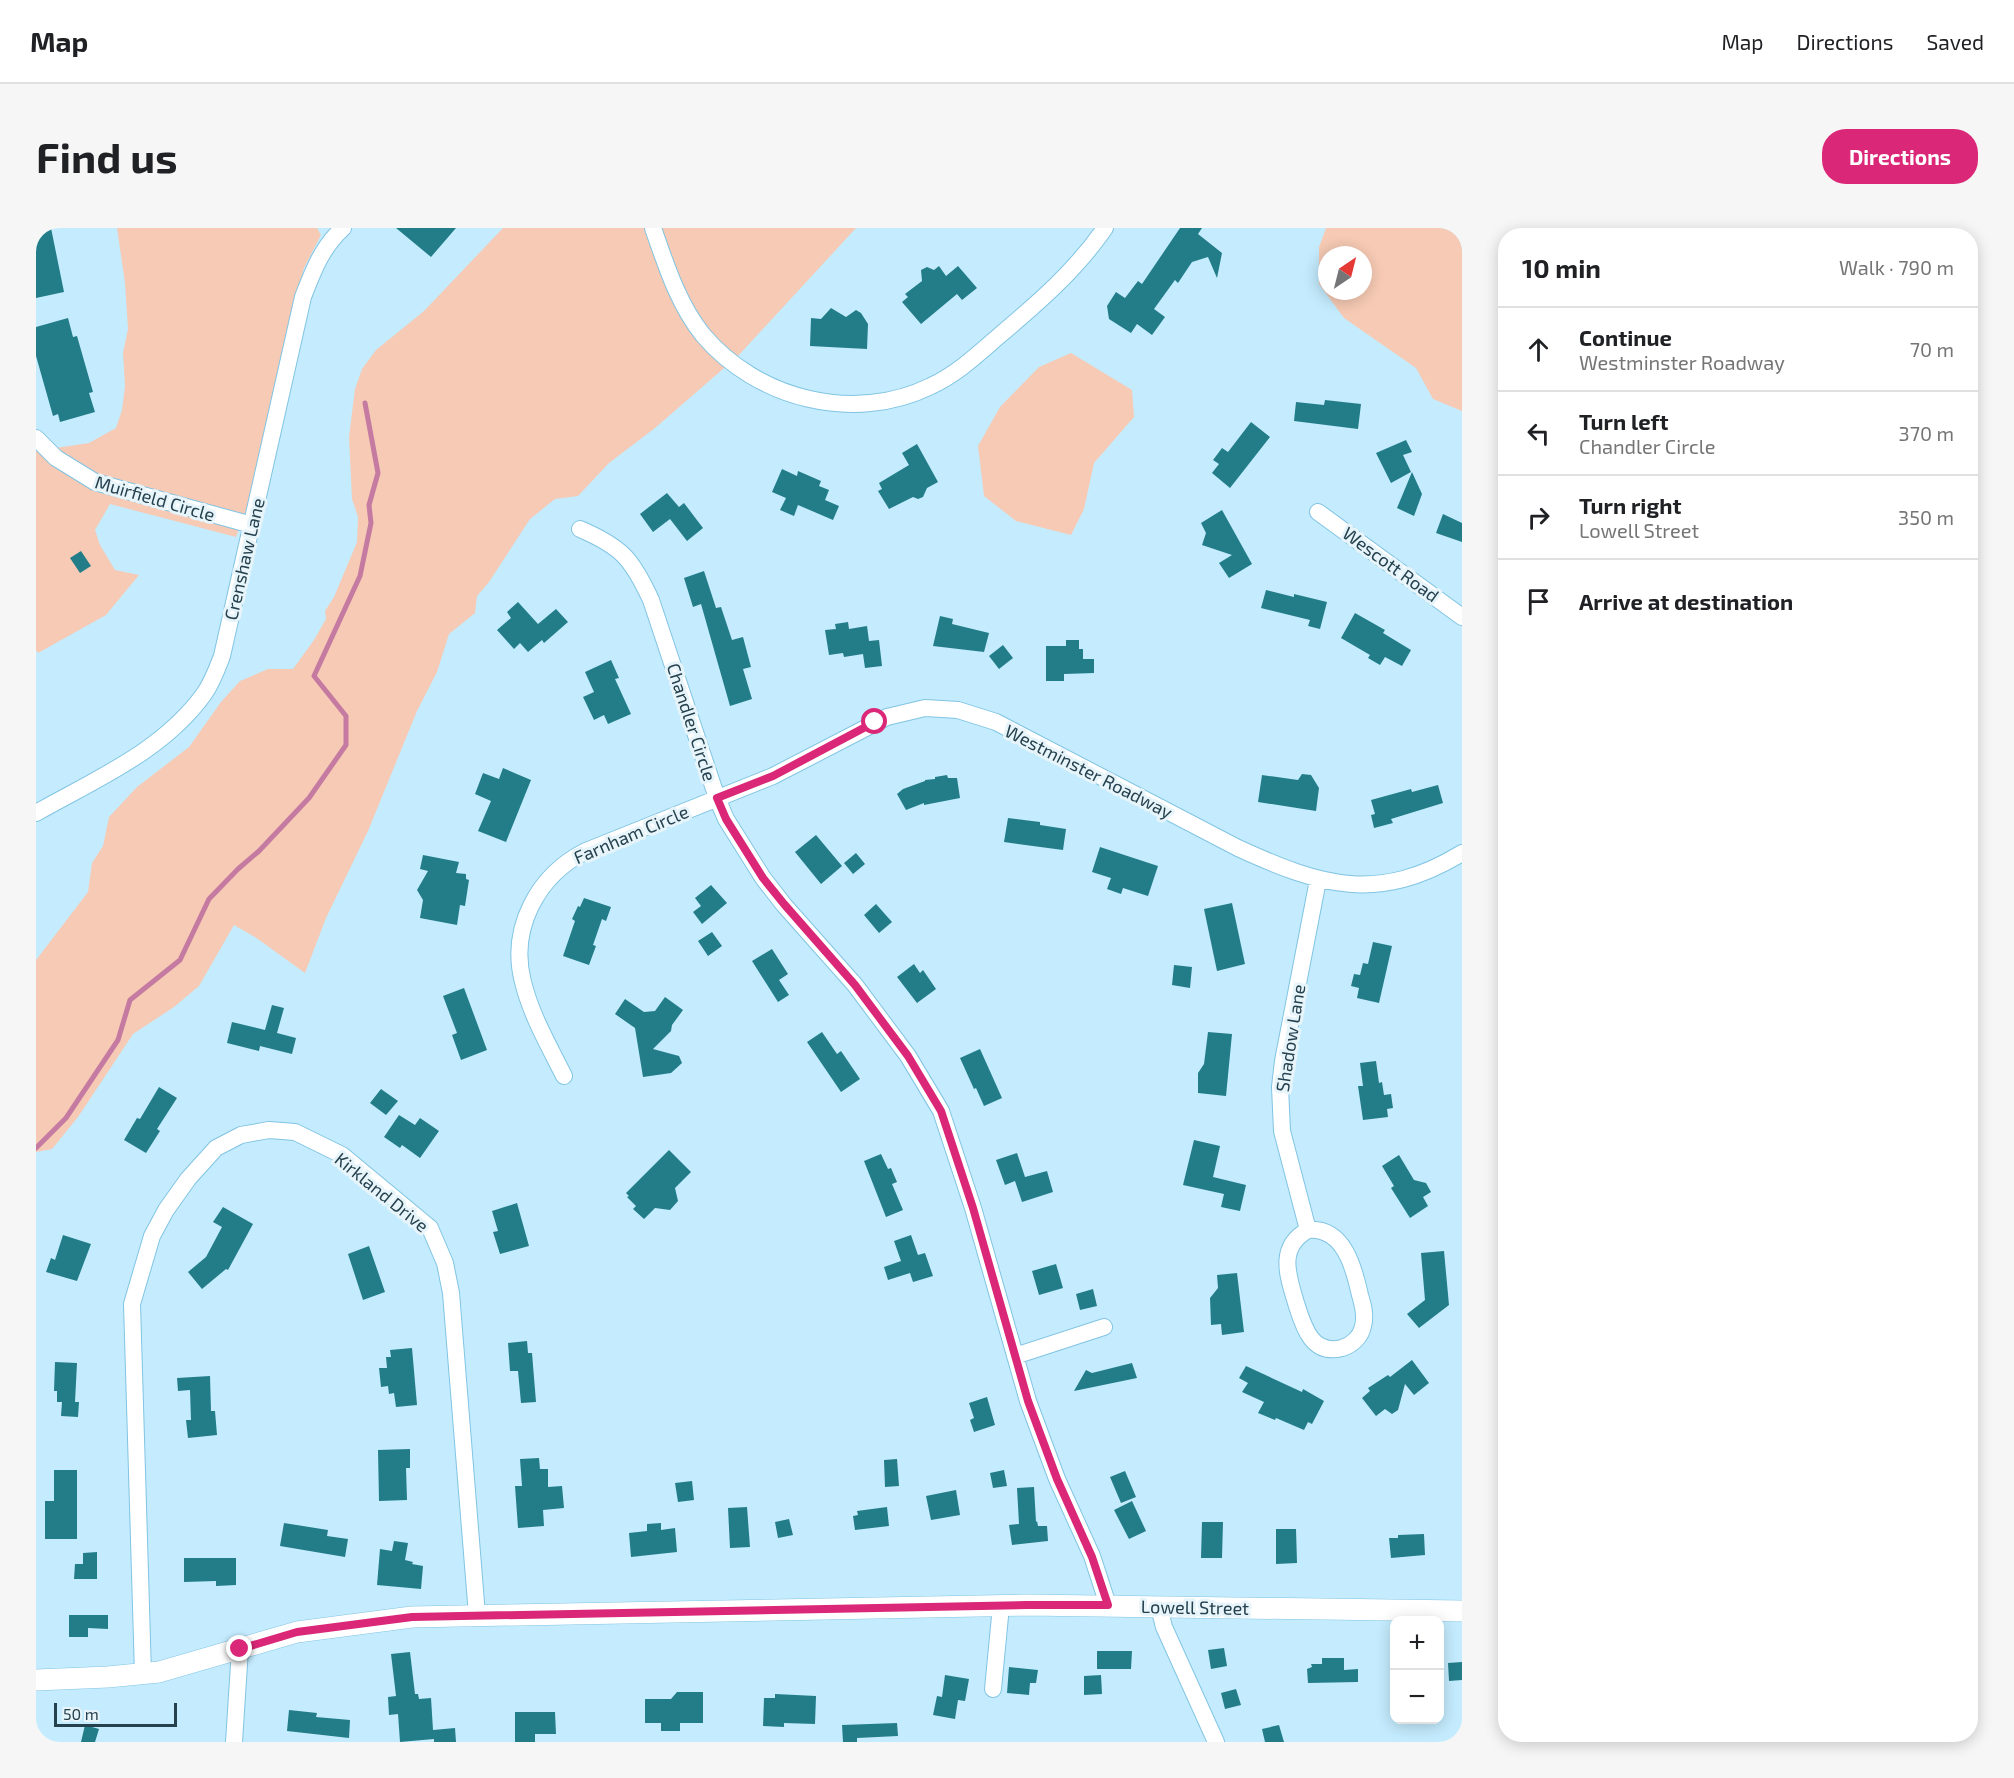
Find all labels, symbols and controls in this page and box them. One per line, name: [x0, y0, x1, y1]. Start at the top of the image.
text: Map: [30, 24, 88, 58]
text: Map: [1721, 29, 1764, 54]
text: Directions: [1797, 29, 1893, 54]
text: Saved: [1926, 29, 1984, 54]
button: Directions: [1822, 129, 1978, 184]
text: Find us: [36, 131, 178, 181]
north arrow: [1318, 246, 1372, 300]
text: 10 min: [1522, 252, 1601, 283]
text: Walk · 790 m: [1839, 255, 1954, 279]
text: Continue: [1579, 324, 1672, 350]
icon: ahead: [1522, 333, 1555, 366]
text: 70 m: [1910, 337, 1954, 361]
text: Westminster Roadway: [1579, 350, 1785, 374]
text: Turn left: [1579, 408, 1668, 434]
icon: left: [1522, 417, 1555, 450]
text: 370 m: [1899, 421, 1954, 445]
text: Chandler Circle: [1579, 434, 1715, 458]
street label: Muirfield Circle: [93, 470, 217, 526]
text: Turn right: [1579, 492, 1681, 518]
street label: Crenshaw Lane: [219, 496, 269, 622]
icon: right: [1522, 501, 1555, 534]
text: 350 m: [1898, 505, 1954, 529]
text: Lowell Street: [1579, 518, 1699, 542]
street label: Wescott Road: [1339, 522, 1443, 606]
icon: arrive: [1522, 585, 1555, 618]
text: Arrive at destination: [1579, 588, 1793, 614]
street label: Chandler Circle: [663, 660, 721, 784]
route start: [861, 708, 887, 734]
street label: Westminster Roadway: [1001, 719, 1177, 823]
street label: Farnham Circle: [570, 800, 692, 868]
street label: Shadow Lane: [1271, 983, 1309, 1093]
street label: Kirkland Drive: [331, 1148, 433, 1236]
street label: Lowell Street: [1141, 1595, 1249, 1619]
map controls: [1390, 1616, 1444, 1724]
button: +: [1390, 1616, 1444, 1670]
route end: [226, 1635, 252, 1661]
button: −: [1390, 1670, 1444, 1724]
scale bar: [54, 1700, 177, 1728]
text: 50 m: [63, 1704, 99, 1723]

